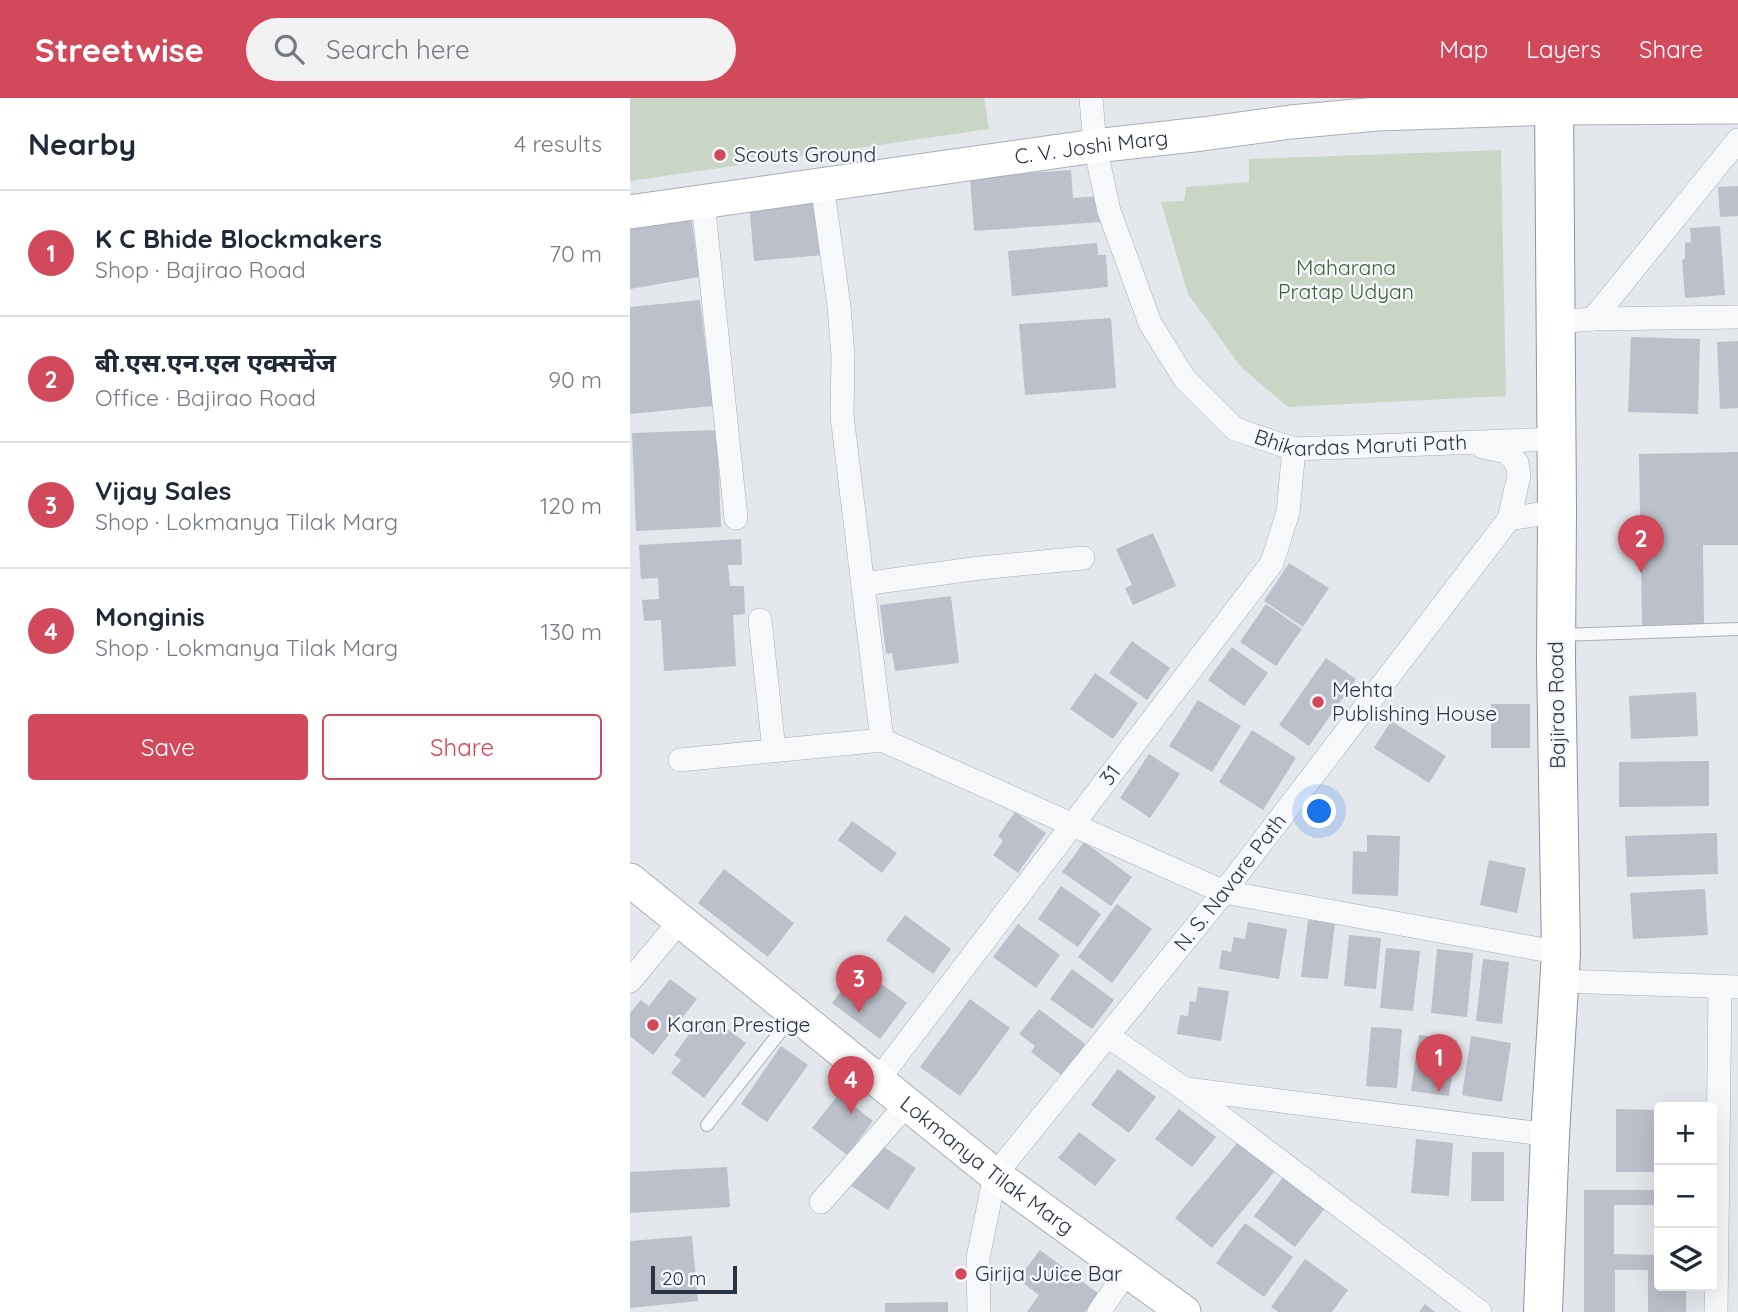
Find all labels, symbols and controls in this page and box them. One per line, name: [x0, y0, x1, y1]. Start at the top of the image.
search box: [246, 18, 736, 81]
text: Streetwise: [35, 29, 204, 70]
icon: search: [270, 30, 308, 68]
text: Search here: [326, 33, 470, 66]
text: Map: [1439, 34, 1488, 64]
text: Layers: [1526, 34, 1601, 64]
text: Share: [1639, 34, 1703, 64]
street label: C. V. Joshi Marg: [1013, 124, 1169, 169]
text: Nearby: [28, 125, 136, 163]
text: 4 results: [514, 129, 602, 158]
place label: Scouts Ground: [734, 141, 876, 167]
marker: Scouts Ground: [712, 147, 728, 163]
text: K C Bhide Blockmakers: [95, 222, 382, 255]
text: 1: [47, 239, 55, 268]
text: 70 m: [549, 239, 602, 268]
park label: Maharana Pratap Udyan: [1278, 254, 1414, 304]
text: Shop · Bajirao Road: [95, 255, 306, 284]
text: बी.एस.एन.एल एक्सचेंज: [95, 346, 336, 379]
text: 2: [44, 365, 58, 394]
text: 90 m: [548, 365, 602, 394]
text: Office · Bajirao Road: [95, 383, 316, 412]
street label: Bhikardas Maruti Path: [1251, 423, 1468, 461]
text: Vijay Sales: [95, 474, 231, 507]
text: 3: [45, 491, 57, 520]
text: 120 m: [540, 491, 602, 520]
text: Shop · Lokmanya Tilak Marg: [95, 507, 398, 536]
pin: 2: [1618, 515, 1664, 573]
text: Monginis: [95, 600, 205, 633]
text: 4: [44, 617, 58, 646]
text: 130 m: [540, 617, 602, 646]
text: Shop · Lokmanya Tilak Marg: [95, 633, 398, 662]
street label: Bajirao Road: [1542, 641, 1570, 769]
place label: Mehta Publishing House: [1332, 676, 1497, 726]
marker: Mehta Publishing House: [1310, 694, 1326, 710]
button: Save: [28, 714, 308, 780]
button: Share: [322, 714, 602, 780]
street label: 31: [1093, 759, 1125, 790]
your location: [1302, 794, 1336, 828]
street label: N. S. Navare Path: [1168, 808, 1291, 956]
pin: 3: [836, 955, 882, 1013]
place label: Karan Prestige: [667, 1011, 810, 1037]
marker: Karan Prestige: [645, 1017, 661, 1033]
pin: 1: [1416, 1034, 1462, 1092]
pin: 4: [828, 1056, 874, 1114]
street label: Lokmanya Tilak Marg: [895, 1090, 1079, 1240]
map controls: [1654, 1102, 1717, 1291]
button: +: [1654, 1102, 1717, 1165]
button: −: [1654, 1165, 1717, 1228]
button: layers: [1654, 1228, 1717, 1291]
place label: Girija Juice Bar: [975, 1260, 1122, 1286]
scale bar: [651, 1263, 737, 1295]
text: 20 m: [662, 1266, 706, 1290]
marker: Girija Juice Bar: [953, 1266, 969, 1282]

